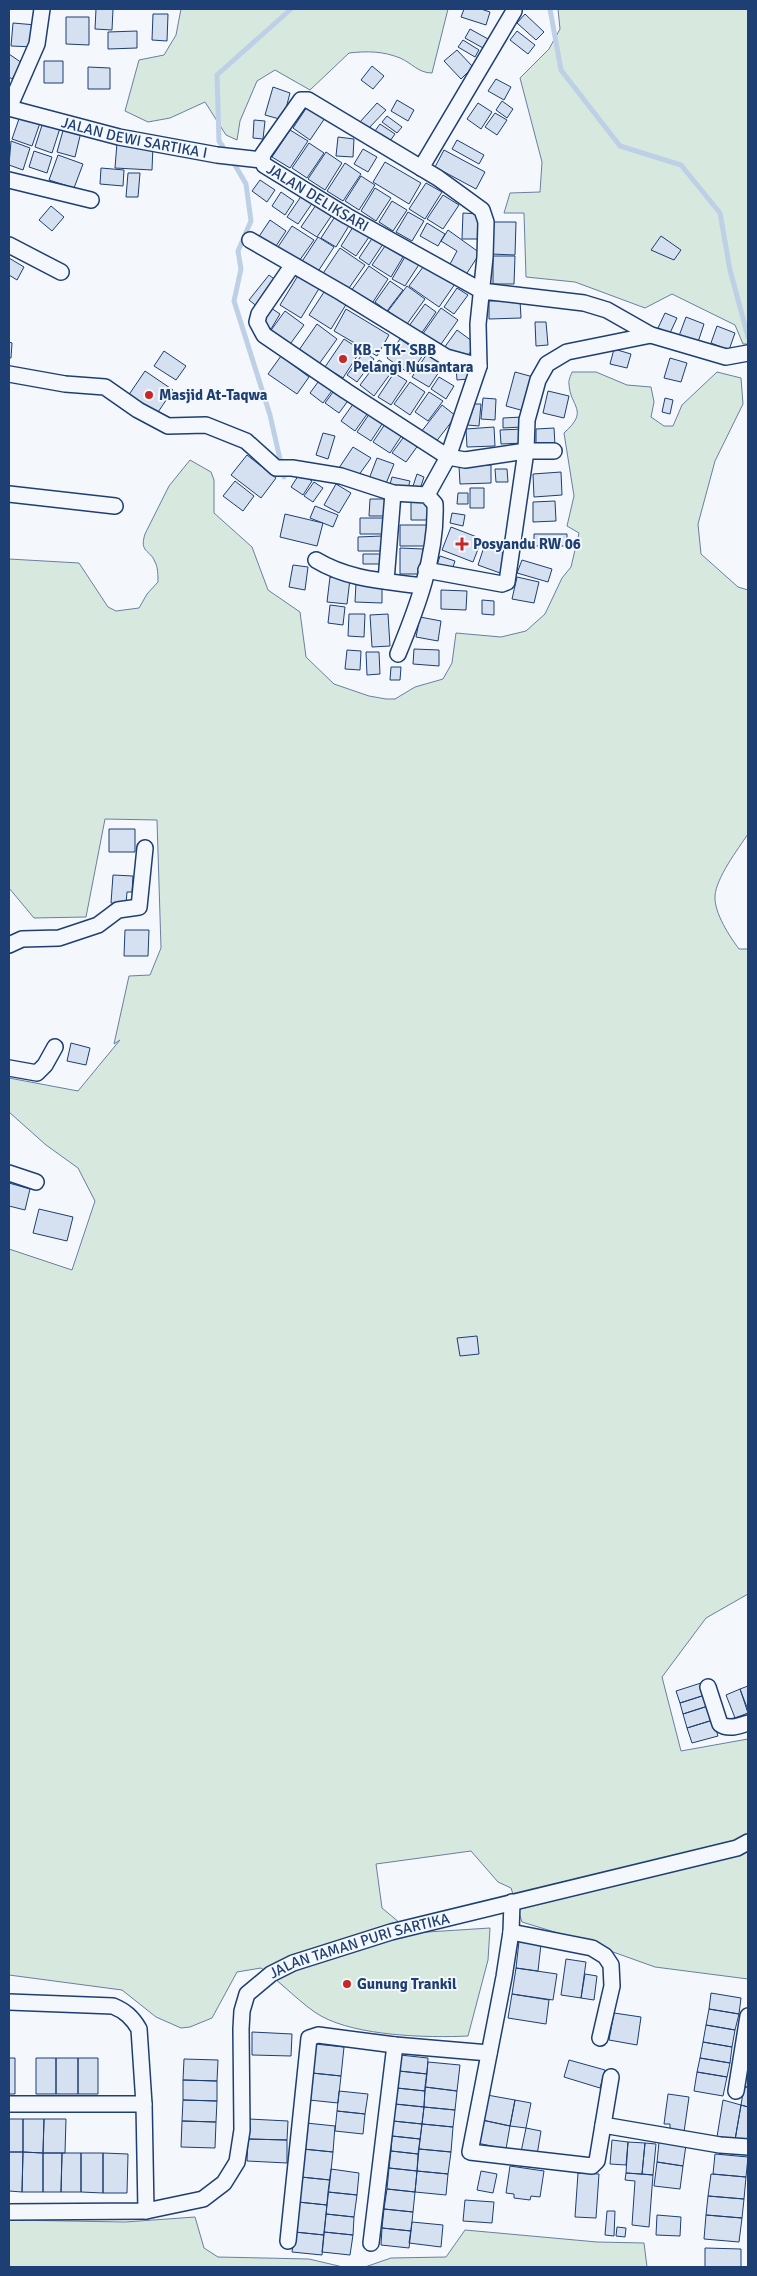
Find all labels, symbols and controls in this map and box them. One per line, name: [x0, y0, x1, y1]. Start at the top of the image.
street label: JALAN DEWI SARTIKA I: [60, 113, 209, 162]
street label: JALAN DELIKSARI: [263, 160, 372, 235]
place label: KB - TK- SBB Pelangi Nusantara: [353, 341, 474, 376]
marker: KB - TK- SBB Pelangi Nusantara: [337, 353, 349, 365]
place label: Masjid At-Taqwa: [159, 386, 268, 404]
marker: Masjid At-Taqwa: [143, 389, 155, 401]
place label: Posyandu RW 06: [473, 535, 581, 553]
marker: Posyandu RW 06: [455, 537, 469, 551]
street label: JALAN TAMAN PURI SARTIKA: [266, 1909, 451, 1982]
place label: Gunung Trankil: [357, 1975, 457, 1993]
marker: Gunung Trankil: [341, 1978, 353, 1990]

